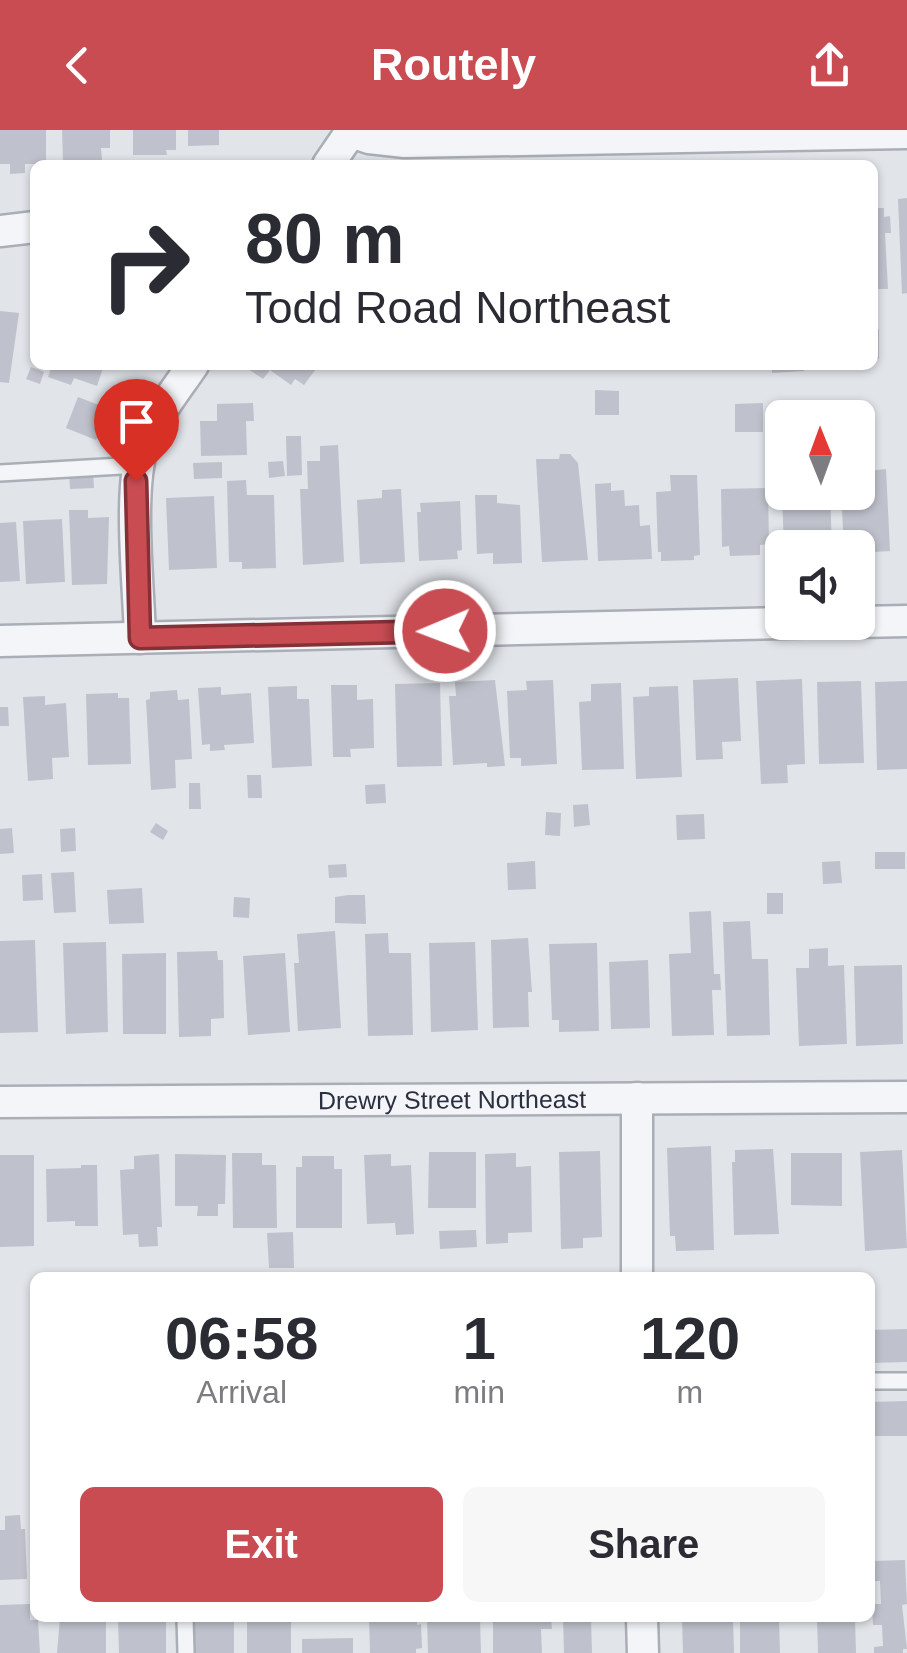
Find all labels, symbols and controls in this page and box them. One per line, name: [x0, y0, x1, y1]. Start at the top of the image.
icon: back: [50, 38, 105, 93]
icon: share: [802, 38, 857, 93]
text: Routely: [371, 39, 536, 90]
icon: right: [80, 200, 210, 330]
text: 80 m: [245, 200, 405, 278]
text: Todd Road Northeast: [245, 282, 670, 333]
pin: [94, 379, 179, 482]
icon: arrive: [109, 394, 164, 449]
north arrow: [765, 400, 875, 510]
map controls: [765, 400, 875, 640]
button: sound: [765, 530, 875, 640]
position arrow: [393, 579, 497, 683]
street label: Drewry Street Northeast: [318, 1085, 586, 1114]
text: 06:58: [165, 1305, 318, 1372]
text: 1: [462, 1305, 496, 1372]
text: 120: [640, 1305, 740, 1372]
text: Arrival: [196, 1374, 287, 1410]
text: min: [453, 1374, 505, 1410]
text: m: [677, 1374, 703, 1410]
button: Exit: [80, 1487, 443, 1602]
button: Share: [463, 1487, 825, 1602]

